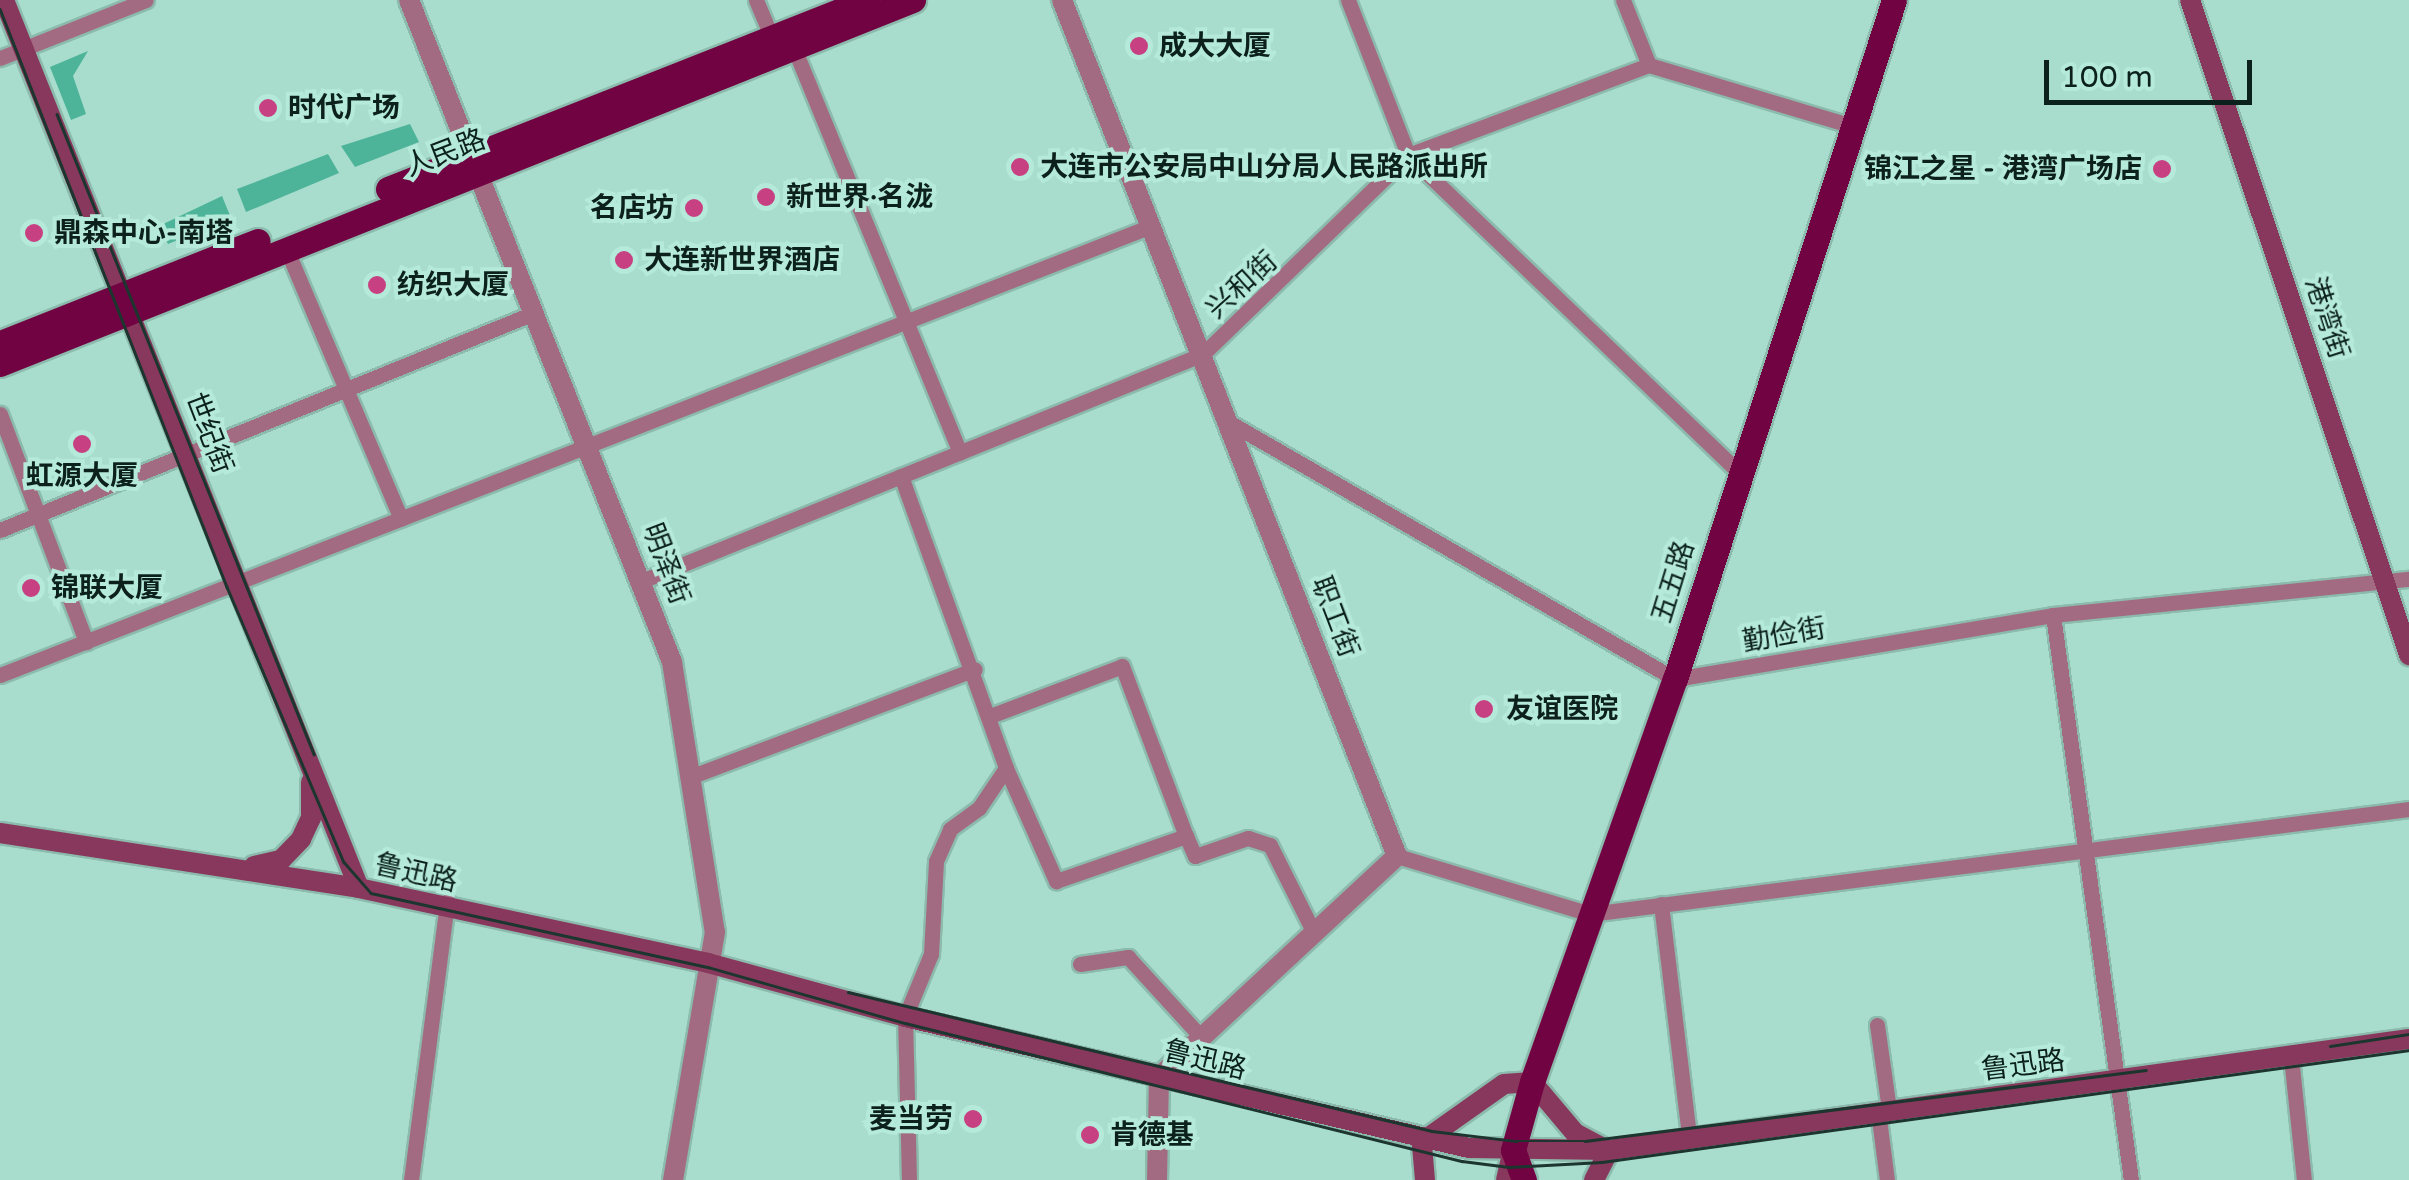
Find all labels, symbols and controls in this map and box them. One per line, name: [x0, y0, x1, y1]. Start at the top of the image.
place label: 成大大厦: [1159, 29, 1271, 63]
marker: 成大大厦: [1128, 35, 1150, 57]
scale bar: [2049, 40, 2256, 102]
text: 100 m: [2061, 59, 2153, 96]
place label: 时代广场: [288, 91, 400, 125]
marker: 时代广场: [257, 97, 279, 119]
street label: 人民路: [400, 122, 490, 184]
place label: 大连市公安局中山分局人民路派出所: [1040, 150, 1488, 184]
place label: 锦江之星 - 港湾广场店: [1864, 152, 2142, 186]
marker: 大连市公安局中山分局人民路派出所: [1009, 156, 1031, 178]
marker: 锦江之星 - 港湾广场店: [2151, 158, 2173, 180]
place label: 新世界·名泷: [786, 180, 933, 214]
marker: 新世界·名泷: [755, 186, 777, 208]
place label: 名店坊: [590, 191, 674, 225]
marker: 名店坊: [683, 197, 705, 219]
place label: 鼎森中心-南塔: [54, 216, 233, 250]
marker: 鼎森中心-南塔: [23, 222, 45, 244]
place label: 大连新世界酒店: [644, 243, 840, 277]
street label: 兴和街: [1200, 244, 1284, 326]
marker: 大连新世界酒店: [613, 249, 635, 271]
place label: 纺织大厦: [397, 268, 509, 302]
street label: 港湾街: [2298, 273, 2356, 363]
marker: 纺织大厦: [366, 274, 388, 296]
street label: 世纪街: [178, 388, 240, 478]
marker: 虹源大厦: [71, 433, 93, 455]
place label: 虹源大厦: [26, 459, 138, 493]
street label: 明泽街: [635, 519, 697, 609]
street label: 五五路: [1645, 537, 1701, 627]
place label: 锦联大厦: [51, 571, 163, 605]
street label: 职工街: [1304, 572, 1366, 662]
marker: 锦联大厦: [20, 577, 42, 599]
street label: 勤俭街: [1740, 611, 1828, 659]
place label: 友谊医院: [1506, 692, 1618, 726]
marker: 友谊医院: [1471, 696, 1497, 722]
street label: 鲁迅路: [371, 847, 461, 899]
street label: 鲁迅路: [1160, 1034, 1250, 1086]
street label: 鲁迅路: [1979, 1043, 2067, 1087]
place label: 麦当劳: [869, 1102, 953, 1136]
marker: 麦当劳: [962, 1108, 984, 1130]
place label: 肯德基: [1110, 1118, 1194, 1152]
marker: 肯德基: [1079, 1124, 1101, 1146]

